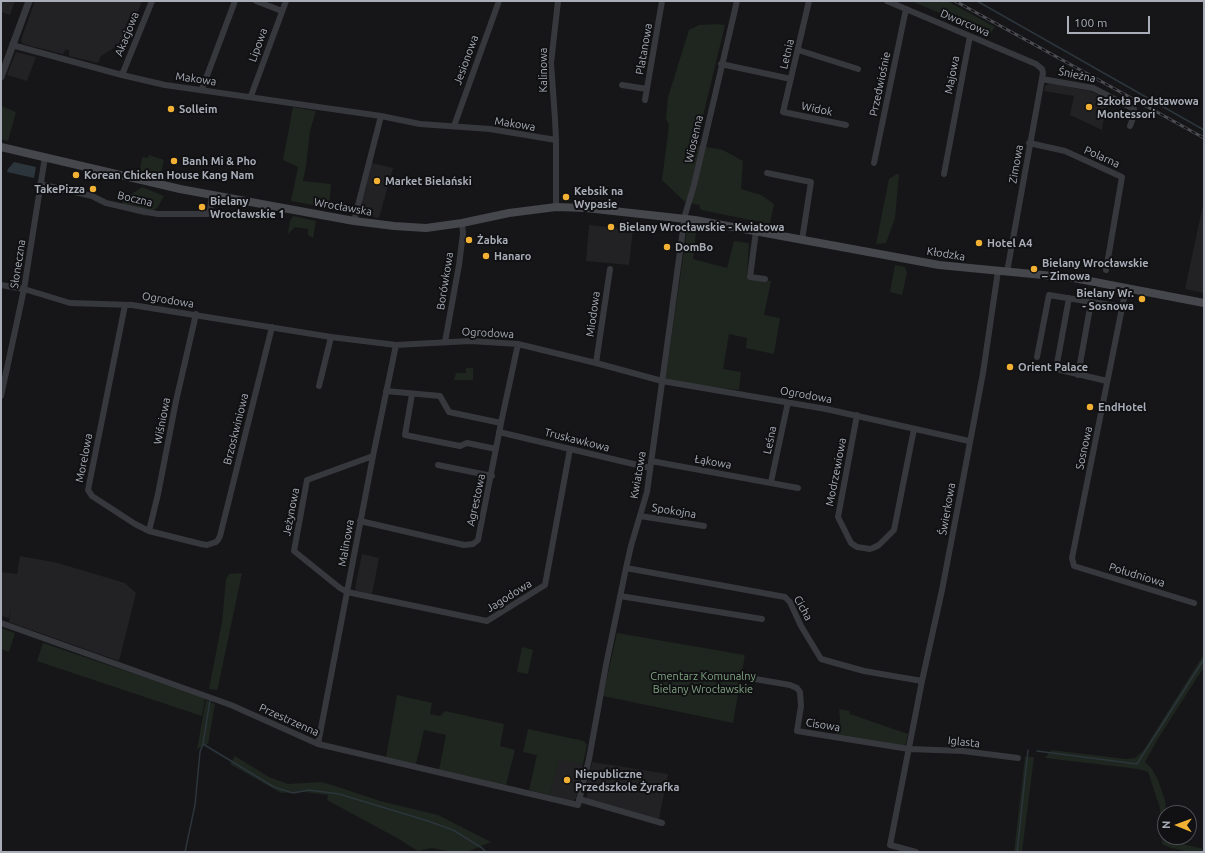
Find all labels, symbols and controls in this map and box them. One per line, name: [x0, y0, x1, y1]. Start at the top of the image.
street label: Dworcowa: [938, 7, 992, 39]
scale bar: [1069, 8, 1152, 34]
street label: Akacjowa: [112, 10, 142, 58]
text: 100 m: [1074, 16, 1107, 29]
street label: Platanowa: [633, 22, 655, 76]
street label: Lipowa: [246, 26, 270, 64]
street label: Jesionowa: [451, 33, 481, 87]
street label: Letnia: [777, 38, 797, 70]
street label: Kalinowa: [536, 48, 550, 92]
street label: Przedwiośnie: [867, 51, 893, 117]
street label: Majowa: [942, 55, 962, 95]
street label: Śnieżna: [1057, 65, 1097, 85]
street label: Makowa: [175, 70, 217, 88]
place label: Szkoła Podstawowa Montessori: [1097, 94, 1199, 120]
street label: Widok: [800, 99, 834, 119]
place label: Solleim: [179, 102, 217, 116]
marker: Szkoła Podstawowa Montessori: [1084, 102, 1094, 112]
marker: Solleim: [166, 104, 176, 114]
street label: Makowa: [494, 114, 536, 134]
street label: Wiosenna: [682, 114, 706, 164]
street label: Polarna: [1082, 143, 1122, 171]
street label: Zimowa: [1006, 144, 1026, 184]
place label: Banh Mi & Pho: [182, 154, 256, 168]
marker: Banh Mi & Pho: [169, 156, 179, 166]
place label: Korean Chicken House Kang Nam: [84, 168, 254, 182]
marker: Korean Chicken House Kang Nam: [71, 170, 81, 180]
place label: Market Bielański: [385, 174, 472, 188]
marker: Market Bielański: [372, 176, 382, 186]
place label: TakePizza: [34, 182, 85, 196]
marker: TakePizza: [88, 184, 98, 194]
place label: Kebsik na Wypasie: [574, 184, 623, 210]
street label: Boczna: [116, 189, 154, 209]
marker: Kebsik na Wypasie: [561, 192, 571, 202]
place label: Bielany Wrocławskie 1: [210, 194, 285, 220]
street label: Wrocławska: [313, 195, 373, 219]
marker: Bielany Wrocławskie 1: [197, 202, 207, 212]
place label: Bielany Wrocławskie - Kwiatowa: [619, 220, 784, 234]
marker: Bielany Wrocławskie - Kwiatowa: [606, 222, 616, 232]
place label: Żabka: [477, 233, 508, 247]
marker: Żabka: [464, 235, 474, 245]
place label: Hotel A4: [987, 236, 1032, 250]
street label: Słoneczna: [8, 238, 28, 290]
marker: Hotel A4: [974, 238, 984, 248]
place label: DomBo: [675, 240, 713, 254]
marker: DomBo: [662, 242, 672, 252]
street label: Kłodzka: [926, 244, 966, 264]
place label: Hanaro: [494, 249, 531, 263]
street label: Borówkowa: [434, 251, 456, 311]
marker: Hanaro: [481, 251, 491, 261]
place label: Bielany Wrocławskie – Zimowa: [1042, 256, 1149, 282]
marker: Bielany Wrocławskie – Zimowa: [1029, 264, 1039, 274]
place label: Bielany Wr. - Sosnowa: [1076, 286, 1134, 312]
street label: Ogrodowa: [141, 289, 195, 311]
street label: Miodowa: [583, 290, 603, 338]
marker: Bielany Wr. - Sosnowa: [1137, 294, 1147, 304]
street label: Ogrodowa: [461, 325, 515, 341]
place label: Orient Palace: [1018, 360, 1088, 374]
marker: Orient Palace: [1005, 362, 1015, 372]
street label: Ogrodowa: [779, 384, 833, 406]
street label: Brzoskwiniowa: [221, 392, 251, 466]
street label: Wiśniowa: [151, 396, 173, 446]
place label: EndHotel: [1098, 400, 1146, 414]
marker: EndHotel: [1085, 402, 1095, 412]
street label: Leśna: [761, 425, 779, 455]
street label: Sosnowa: [1073, 425, 1095, 471]
street label: Truskawkowa: [543, 426, 611, 454]
street label: Morelowa: [73, 432, 95, 484]
street label: Modrzewiowa: [823, 437, 849, 507]
street label: Kwiatowa: [627, 450, 649, 500]
street label: Łąkowa: [693, 452, 733, 472]
street label: Agrestowa: [464, 473, 488, 527]
street label: Świerkowa: [936, 482, 958, 536]
street label: Jeżynowa: [280, 487, 302, 537]
street label: Spokojna: [651, 501, 697, 521]
street label: Malinowa: [335, 518, 357, 568]
street label: Południowa: [1107, 560, 1167, 590]
street label: Jagodowa: [484, 577, 534, 615]
street label: Cicha: [791, 593, 815, 623]
park label: Cmentarz Komunalny Bielany Wrocławskie: [650, 669, 756, 695]
street label: Przestrzenna: [257, 701, 321, 739]
street label: Cisowa: [805, 716, 841, 734]
street label: Iglasta: [947, 734, 981, 750]
place label: Niepubliczne Przedszkole Żyrafka: [575, 767, 679, 793]
marker: Niepubliczne Przedszkole Żyrafka: [562, 775, 572, 785]
north arrow: [1157, 805, 1197, 845]
text: N: [1160, 821, 1172, 829]

